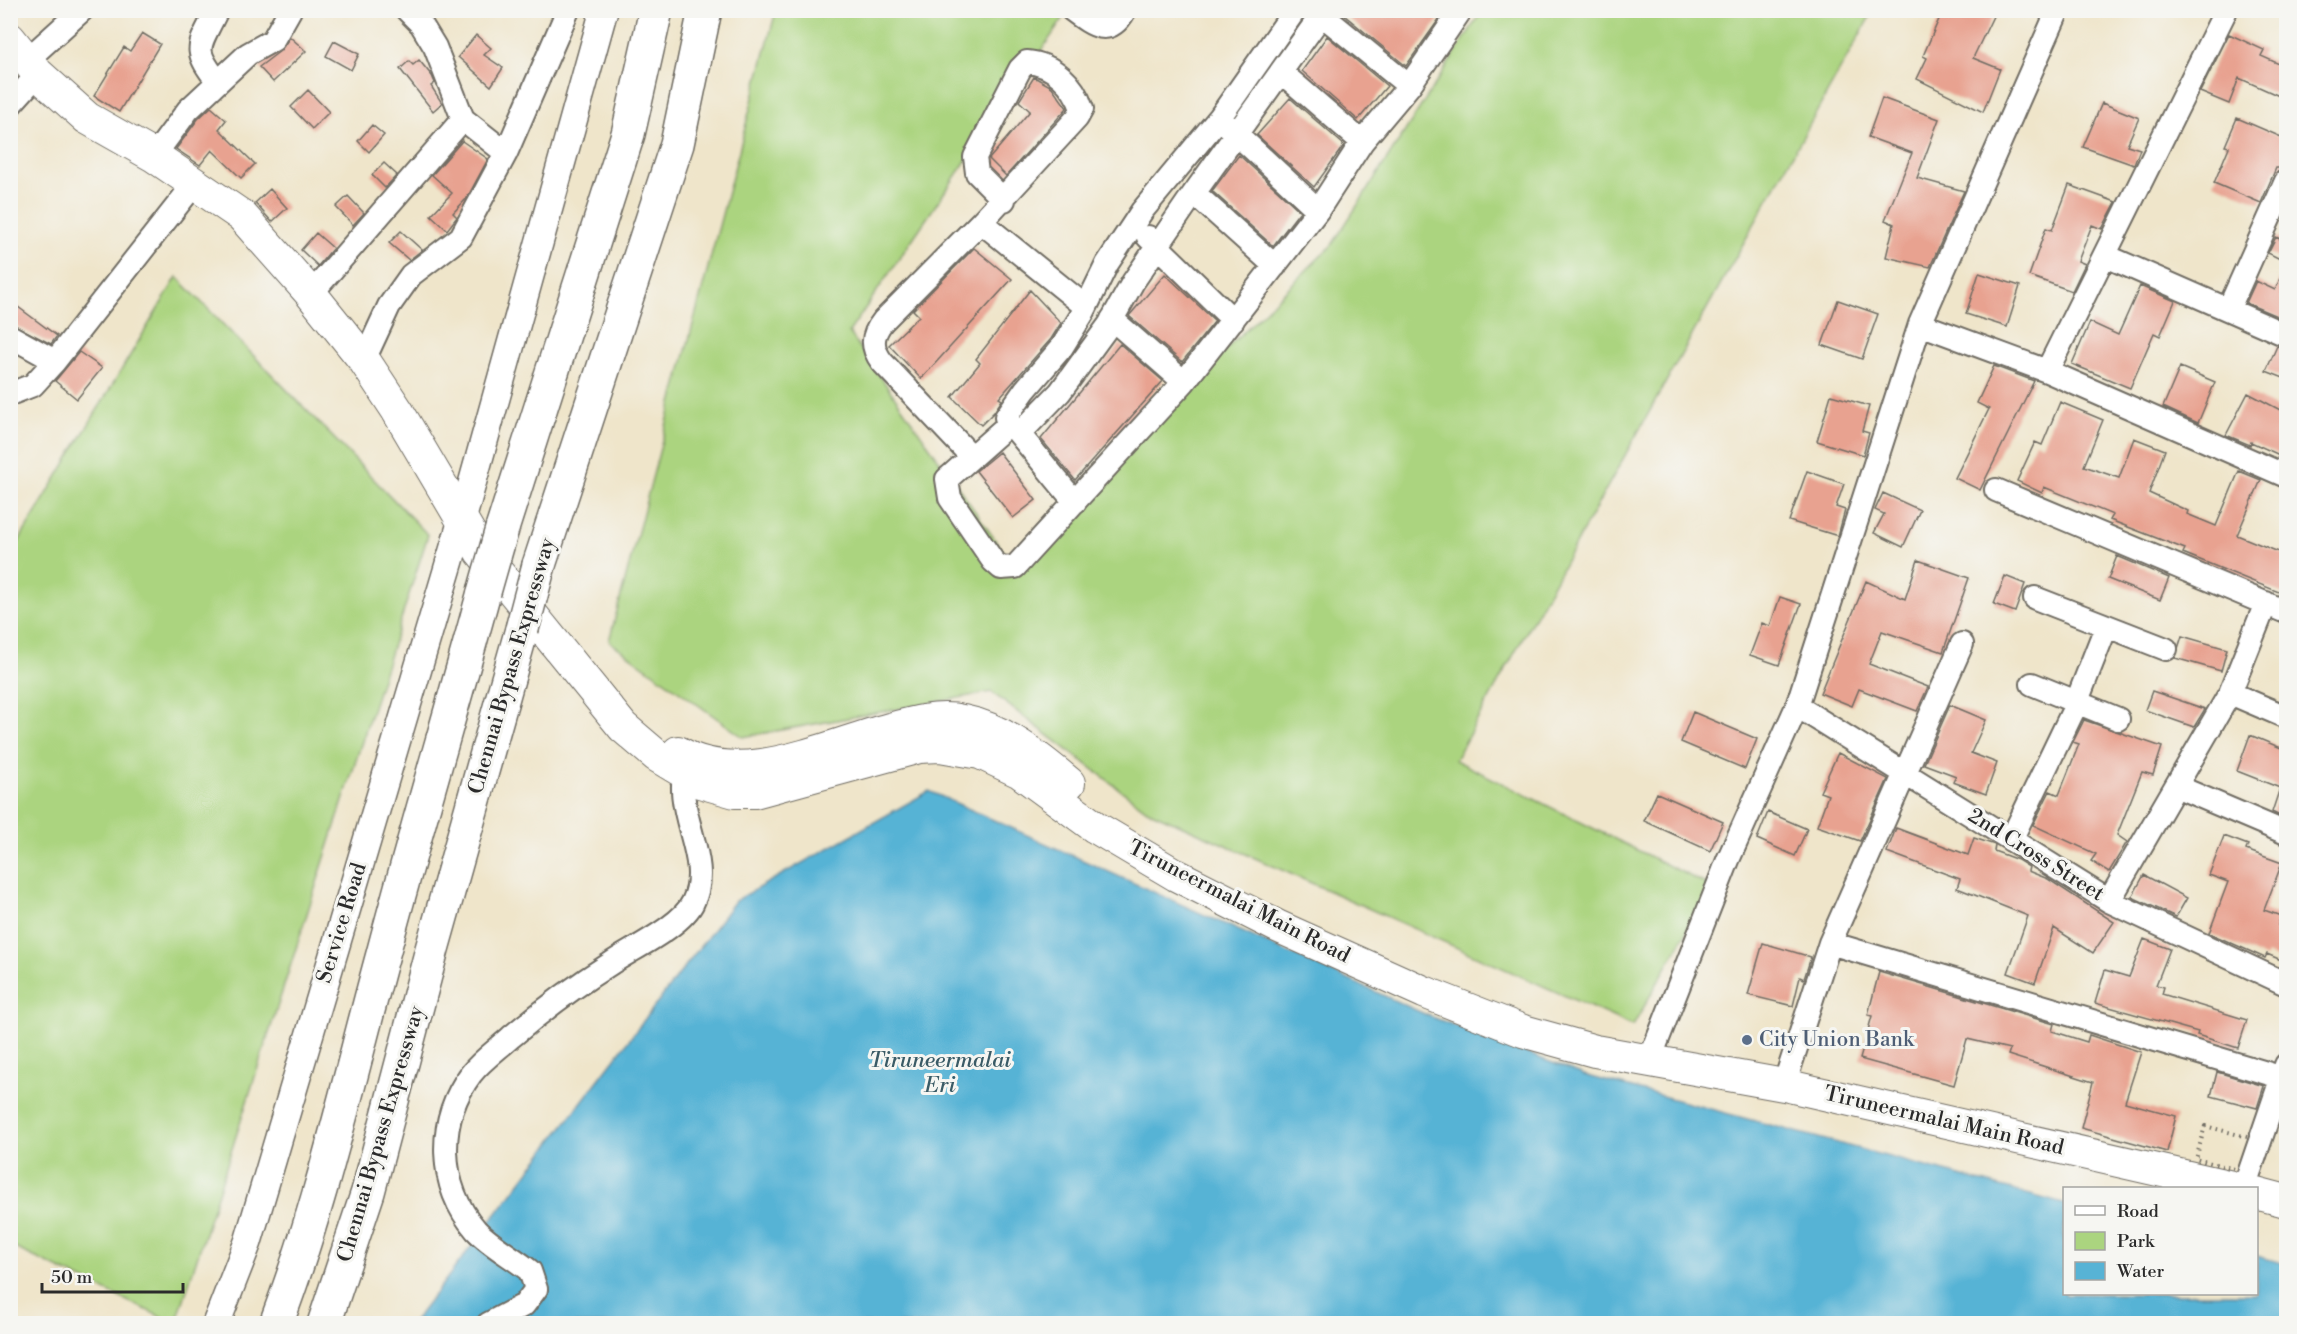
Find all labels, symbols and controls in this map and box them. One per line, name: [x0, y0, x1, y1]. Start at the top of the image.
street label: Chennai Bypass Expressway: [463, 534, 561, 797]
street label: 2nd Cross Street: [1963, 803, 2109, 908]
street label: Tiruneermalai Main Road: [1124, 835, 1354, 969]
street label: Service Road: [311, 860, 373, 986]
street label: Chennai Bypass Expressway: [332, 1002, 430, 1265]
place label: City Union Bank: [1759, 1027, 1915, 1053]
marker: City Union Bank: [1740, 1033, 1754, 1047]
water label: Tiruneermalai Eri: [869, 1047, 1011, 1099]
street label: Tiruneermalai Main Road: [1822, 1081, 2066, 1161]
legend: [2063, 1187, 2258, 1295]
text: Road: [2117, 1200, 2160, 1223]
text: Park: [2117, 1230, 2156, 1253]
scale bar: [42, 1256, 183, 1294]
text: Water: [2116, 1260, 2165, 1283]
text: 50 m: [51, 1266, 93, 1289]

